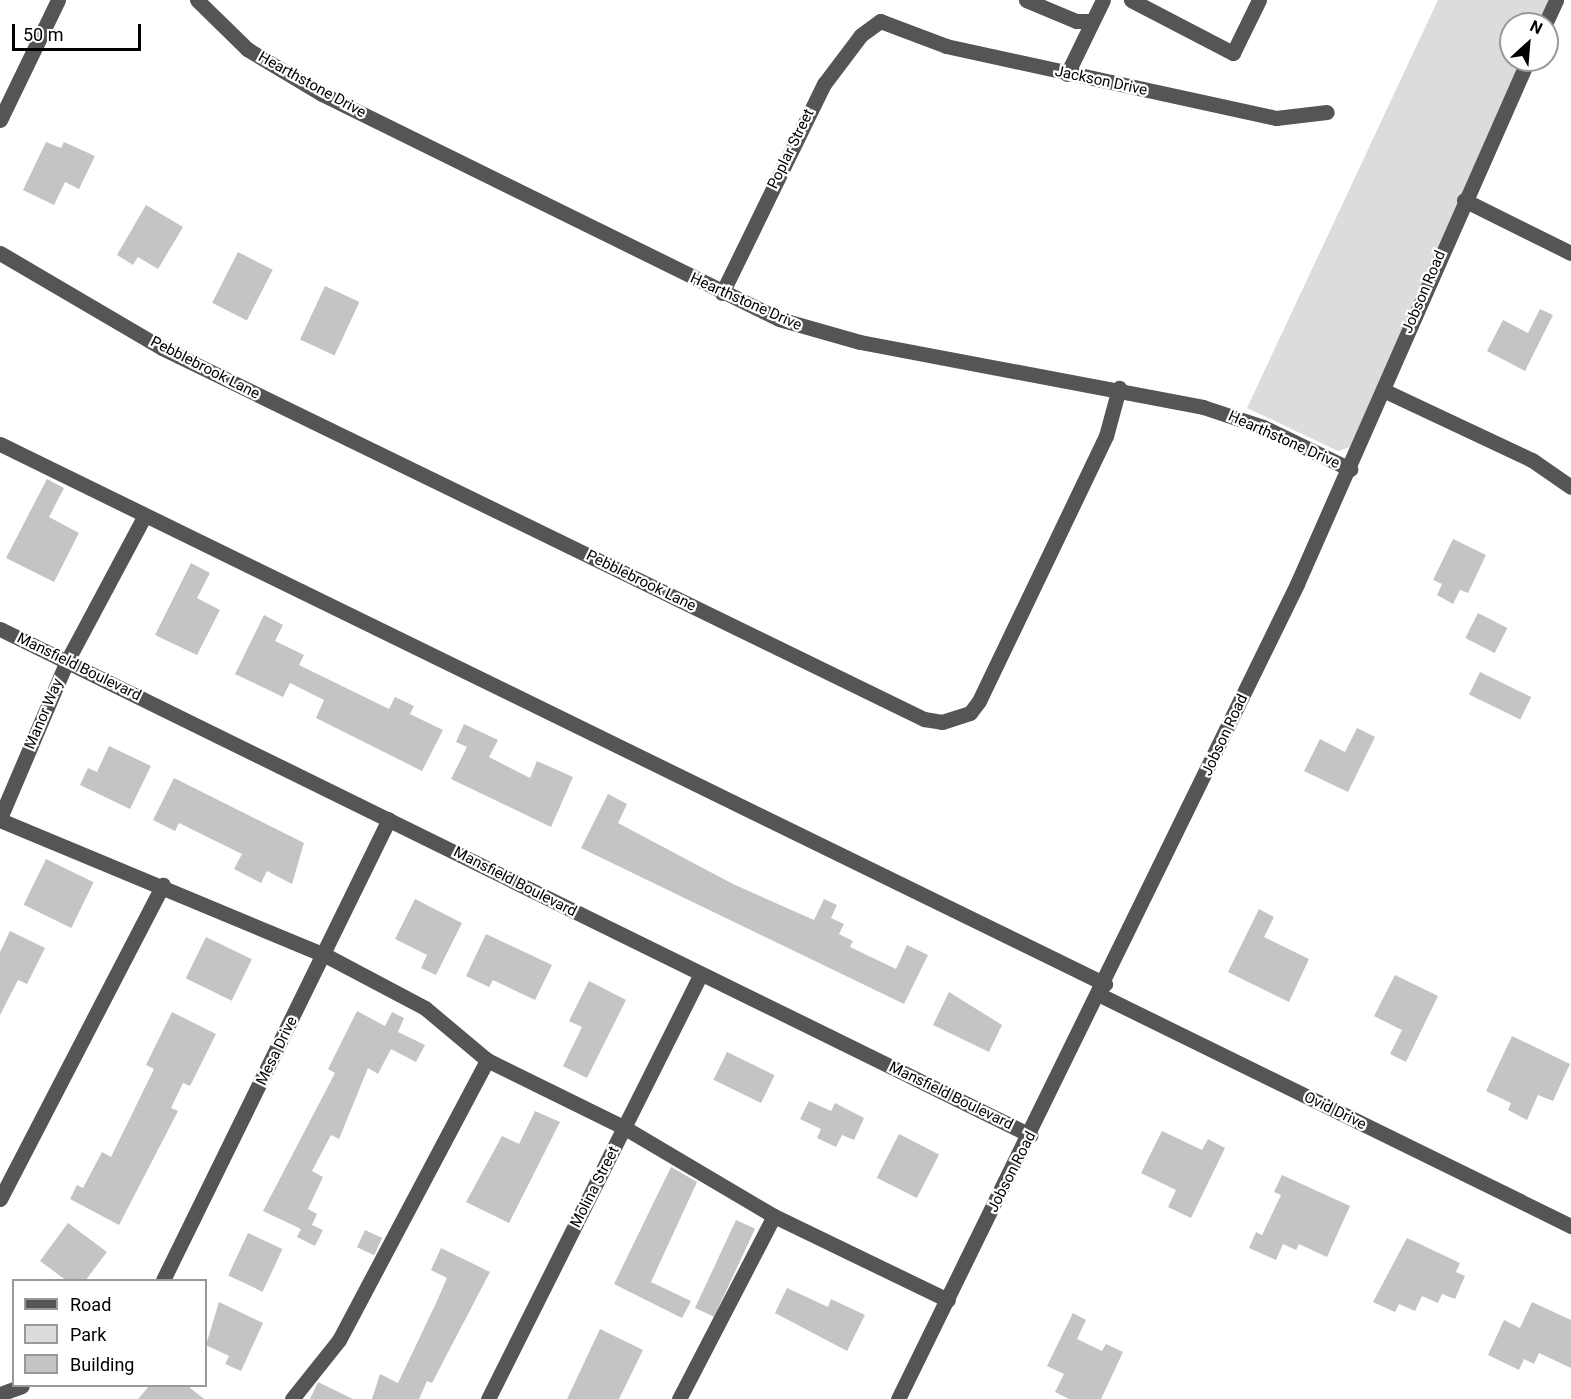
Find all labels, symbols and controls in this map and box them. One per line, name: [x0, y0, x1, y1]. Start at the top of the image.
scale bar: [15, 12, 144, 50]
north arrow: [1499, 12, 1559, 72]
text: N: [1527, 16, 1545, 38]
text: 50 m: [23, 24, 63, 45]
street label: Hearthstone Drive: [255, 48, 369, 122]
street label: Jackson Drive: [1053, 62, 1149, 100]
street label: Poplar Street: [764, 106, 818, 192]
street label: Jobson Road: [1399, 248, 1449, 336]
street label: Hearthstone Drive: [687, 269, 805, 335]
street label: Pebblebrook Lane: [147, 333, 263, 403]
street label: Hearthstone Drive: [1225, 407, 1343, 473]
street label: Pebblebrook Lane: [583, 547, 699, 615]
street label: Mansfield Boulevard: [14, 629, 144, 705]
street label: Manor Way: [21, 676, 67, 752]
street label: Jobson Road: [1198, 691, 1252, 779]
street label: Mansfield Boulevard: [450, 843, 580, 921]
street label: Mesa Drive: [253, 1014, 301, 1088]
street label: Mansfield Boulevard: [886, 1058, 1016, 1134]
street label: Ovid Drive: [1301, 1088, 1369, 1134]
street label: Jobson Road: [984, 1129, 1040, 1215]
street label: Molina Street: [567, 1143, 623, 1231]
legend: [12, 1279, 207, 1387]
text: Road: [70, 1294, 111, 1315]
text: Park: [70, 1324, 106, 1345]
text: Building: [70, 1354, 134, 1375]

